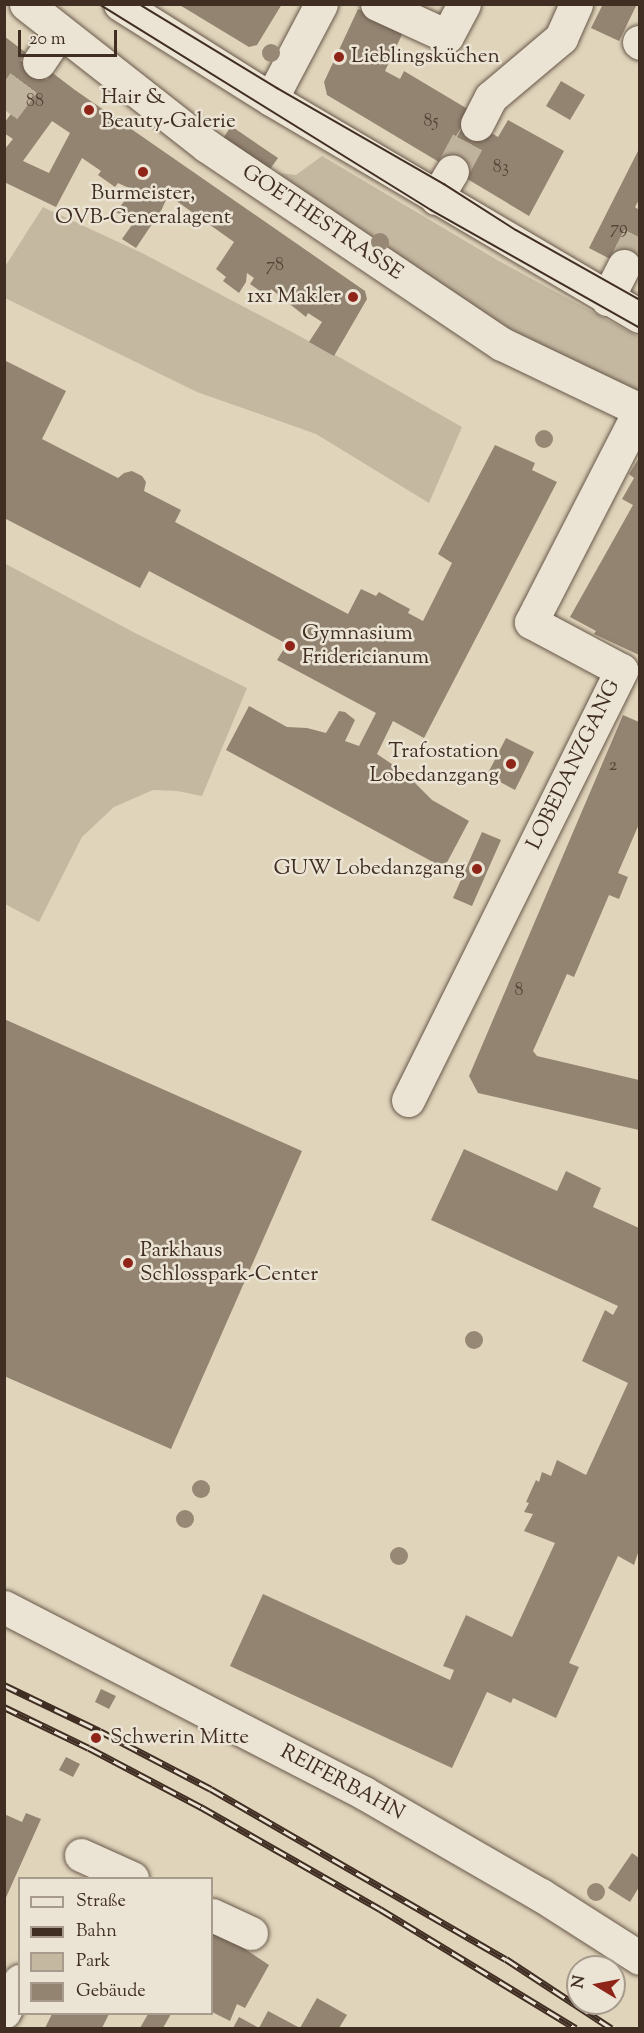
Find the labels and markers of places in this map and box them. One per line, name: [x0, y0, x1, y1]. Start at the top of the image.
place label: Lieblingsküchen: [351, 44, 500, 70]
marker: Lieblingsküchen: [332, 50, 346, 64]
place label: Hair & Beauty-Galerie: [101, 85, 236, 135]
marker: Hair & Beauty-Galerie: [82, 103, 96, 117]
marker: Burmeister, OVB-Generalagent: [136, 165, 150, 179]
place label: Burmeister, OVB-Generalagent: [55, 181, 231, 231]
place label: 1x1 Makler: [247, 284, 341, 310]
marker: 1x1 Makler: [346, 290, 360, 304]
place label: Gymnasium Fridericianum: [302, 621, 429, 671]
marker: Gymnasium Fridericianum: [283, 639, 297, 653]
place label: Trafostation Lobedanzgang: [370, 739, 499, 789]
marker: Trafostation Lobedanzgang: [504, 757, 518, 771]
place label: GUW Lobedanzgang: [273, 856, 465, 882]
marker: GUW Lobedanzgang: [470, 862, 484, 876]
place label: Parkhaus Schlosspark-Center: [140, 1238, 318, 1288]
marker: Parkhaus Schlosspark-Center: [121, 1256, 135, 1270]
place label: Schwerin Mitte: [110, 1725, 249, 1751]
marker: Schwerin Mitte: [87, 1729, 105, 1747]

